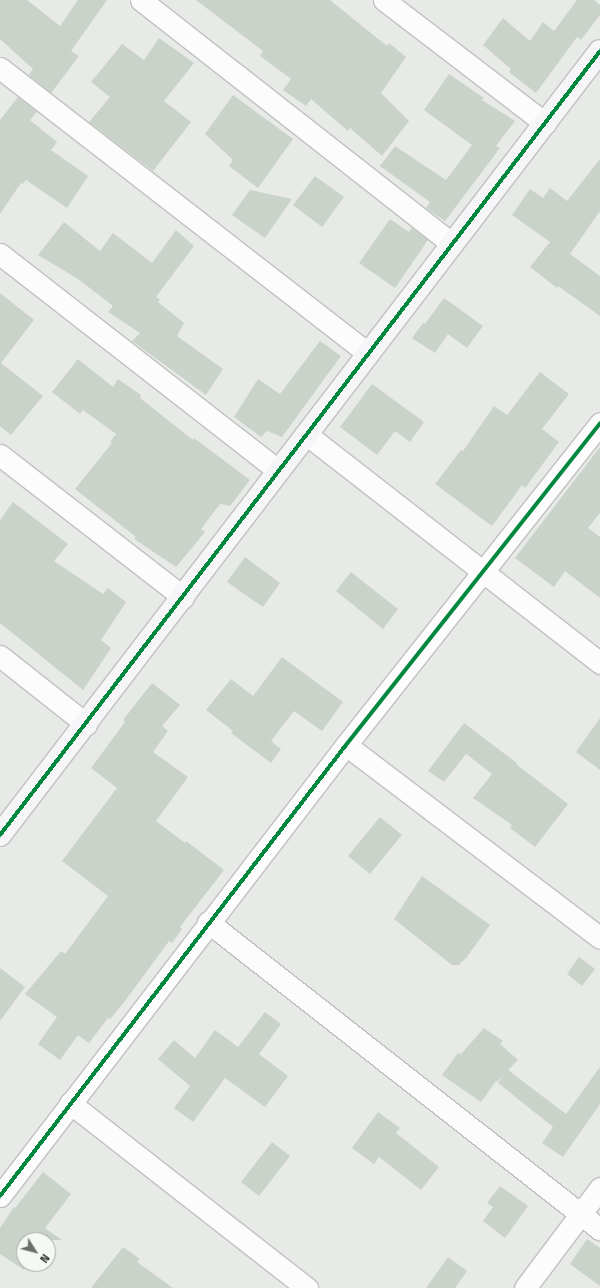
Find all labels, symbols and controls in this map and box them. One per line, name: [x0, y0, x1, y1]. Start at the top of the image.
north arrow: [16, 1232, 56, 1272]
text: N: [36, 1251, 54, 1266]

